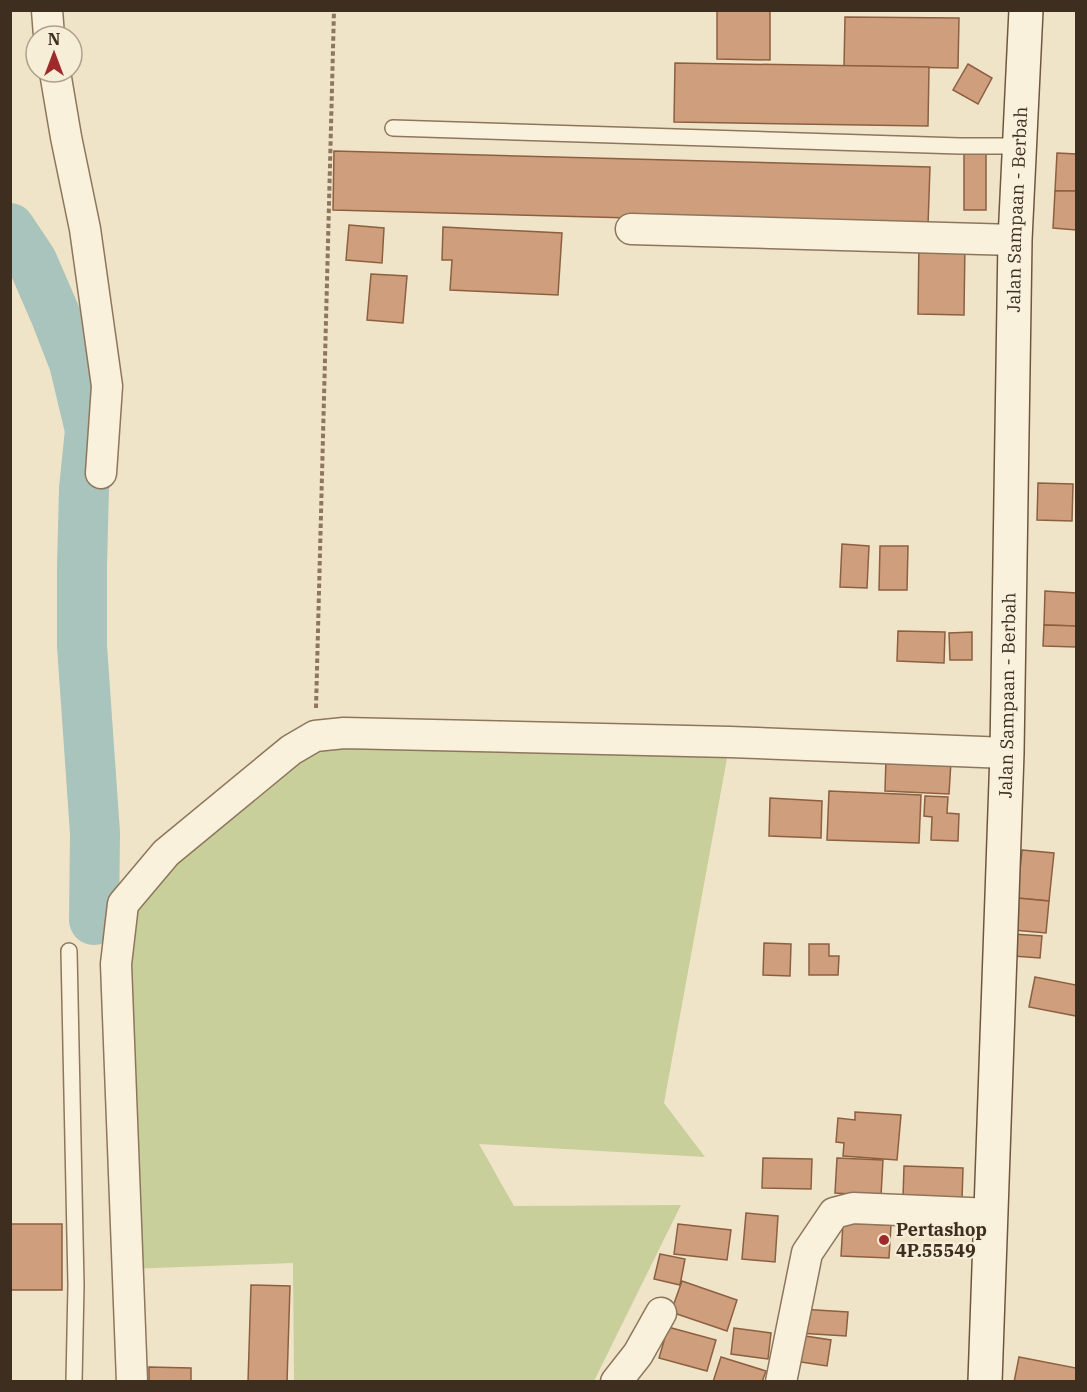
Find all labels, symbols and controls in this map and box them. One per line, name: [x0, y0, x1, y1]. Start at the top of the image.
north arrow: [24, 24, 84, 84]
text: N: [48, 29, 60, 49]
street label: Jalan Sampaan - Berbah: [1002, 106, 1032, 313]
street label: Jalan Sampaan - Berbah: [993, 592, 1021, 799]
place label: Pertashop 4P.55549: [896, 1218, 987, 1262]
marker: Pertashop 4P.55549: [877, 1233, 891, 1247]

